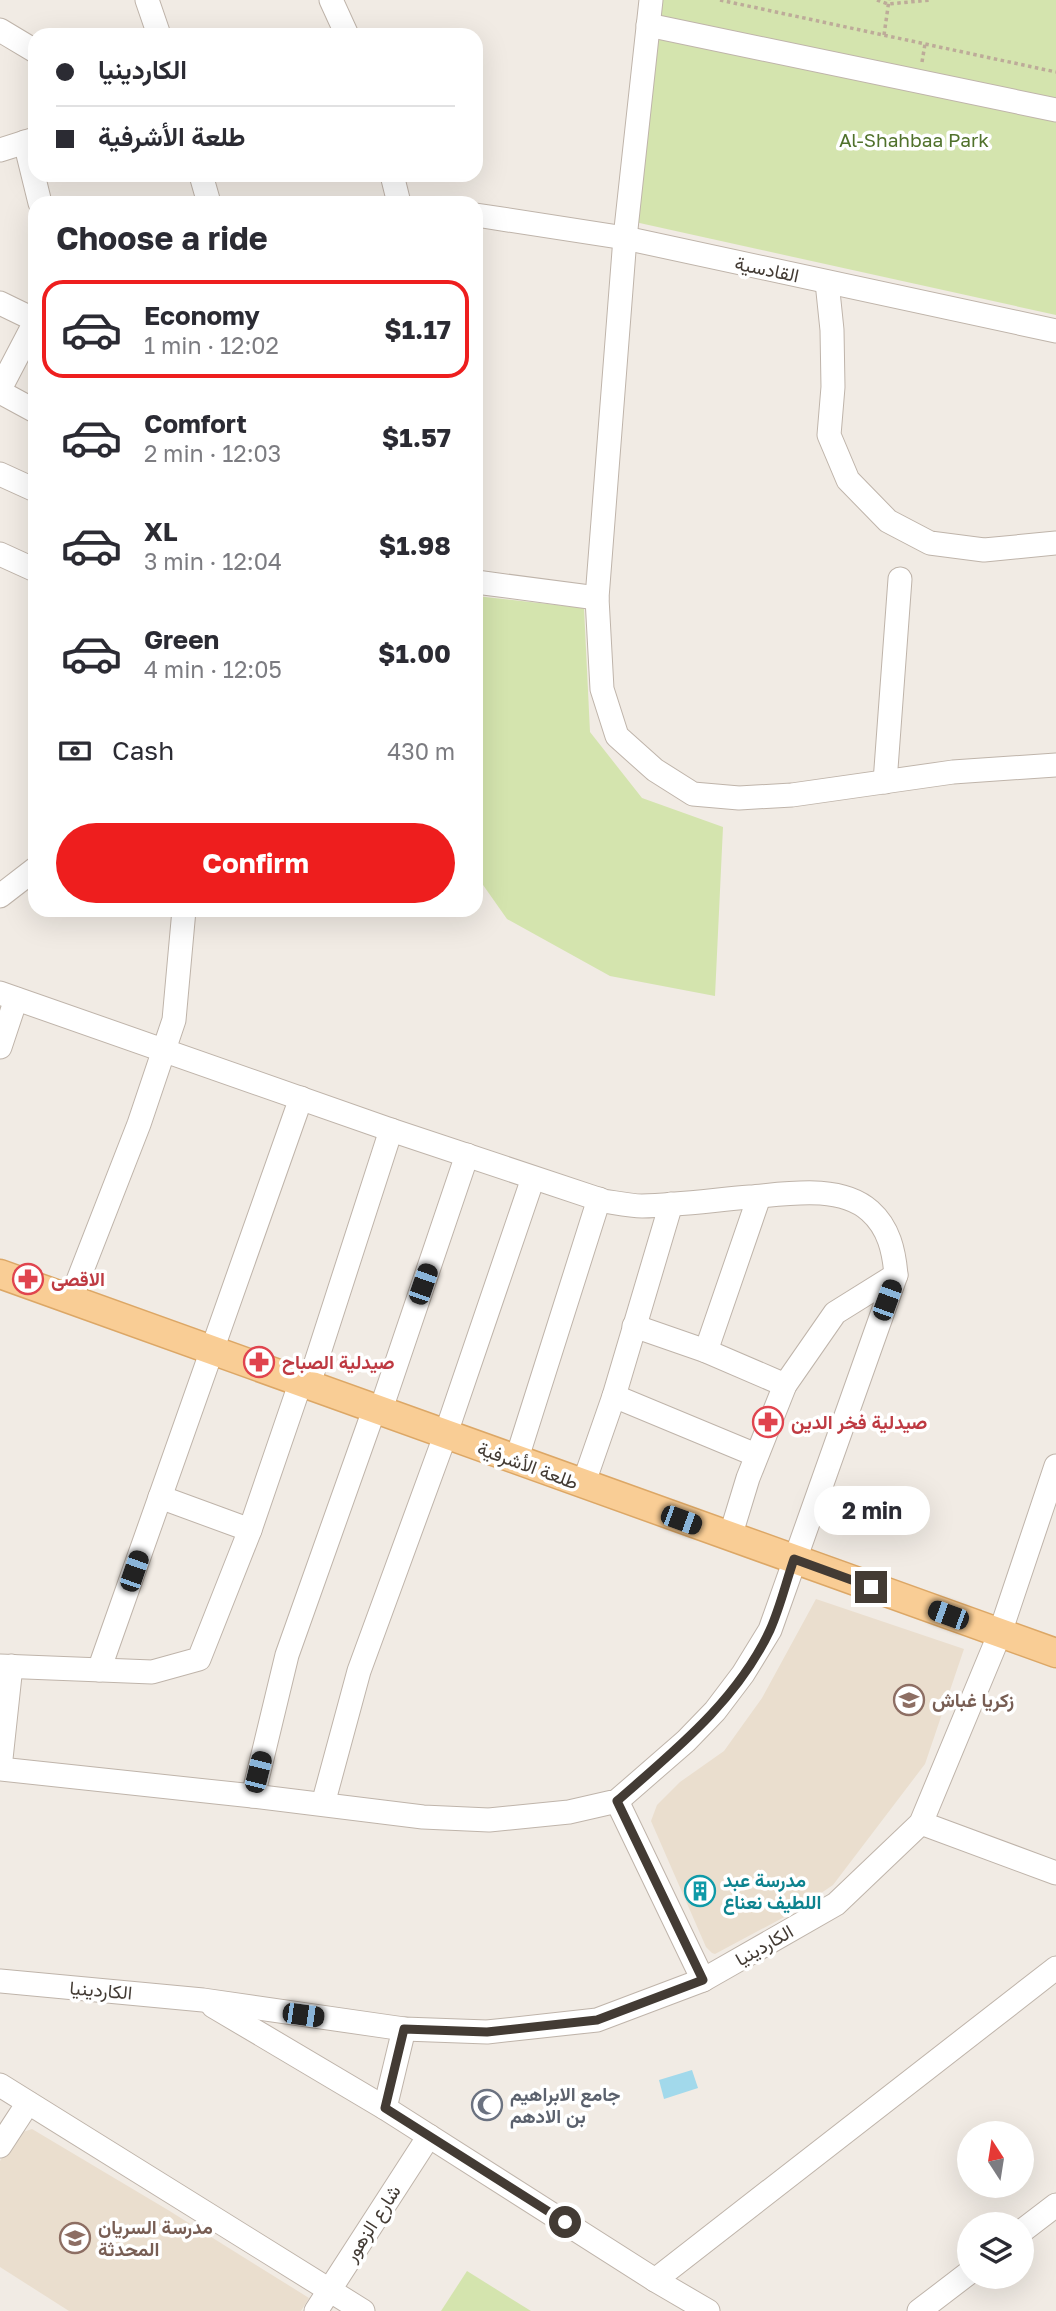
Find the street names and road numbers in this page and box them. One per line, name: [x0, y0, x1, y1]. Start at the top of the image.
street label: القادسية: [733, 250, 801, 288]
street label: طلعة الأشرفية: [474, 1436, 582, 1494]
street label: الكاردينيا: [731, 1919, 797, 1971]
street label: الكاردينيا: [69, 1975, 133, 2005]
street label: شارع الزهور: [338, 2180, 407, 2267]

